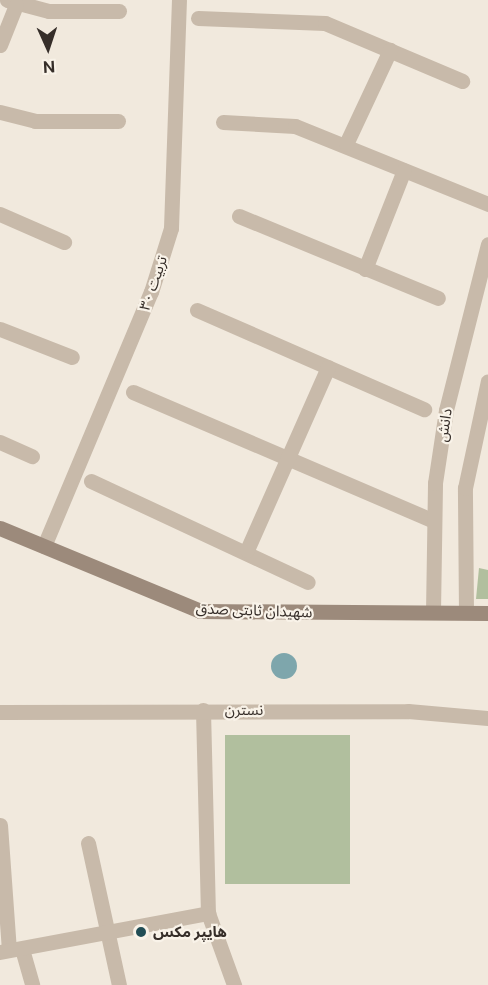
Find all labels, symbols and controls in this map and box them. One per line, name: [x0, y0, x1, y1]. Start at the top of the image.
north arrow: [18, 18, 78, 78]
text: N: [42, 57, 56, 76]
street label: تربیت ۳۰: [135, 253, 171, 313]
street label: دانش: [432, 407, 456, 443]
street label: شهیدان ثابتی صدق: [195, 599, 313, 621]
street label: نسترن: [225, 701, 263, 719]
place label: هایپر مکس: [153, 923, 227, 941]
marker: هایپر مکس: [134, 925, 148, 939]

